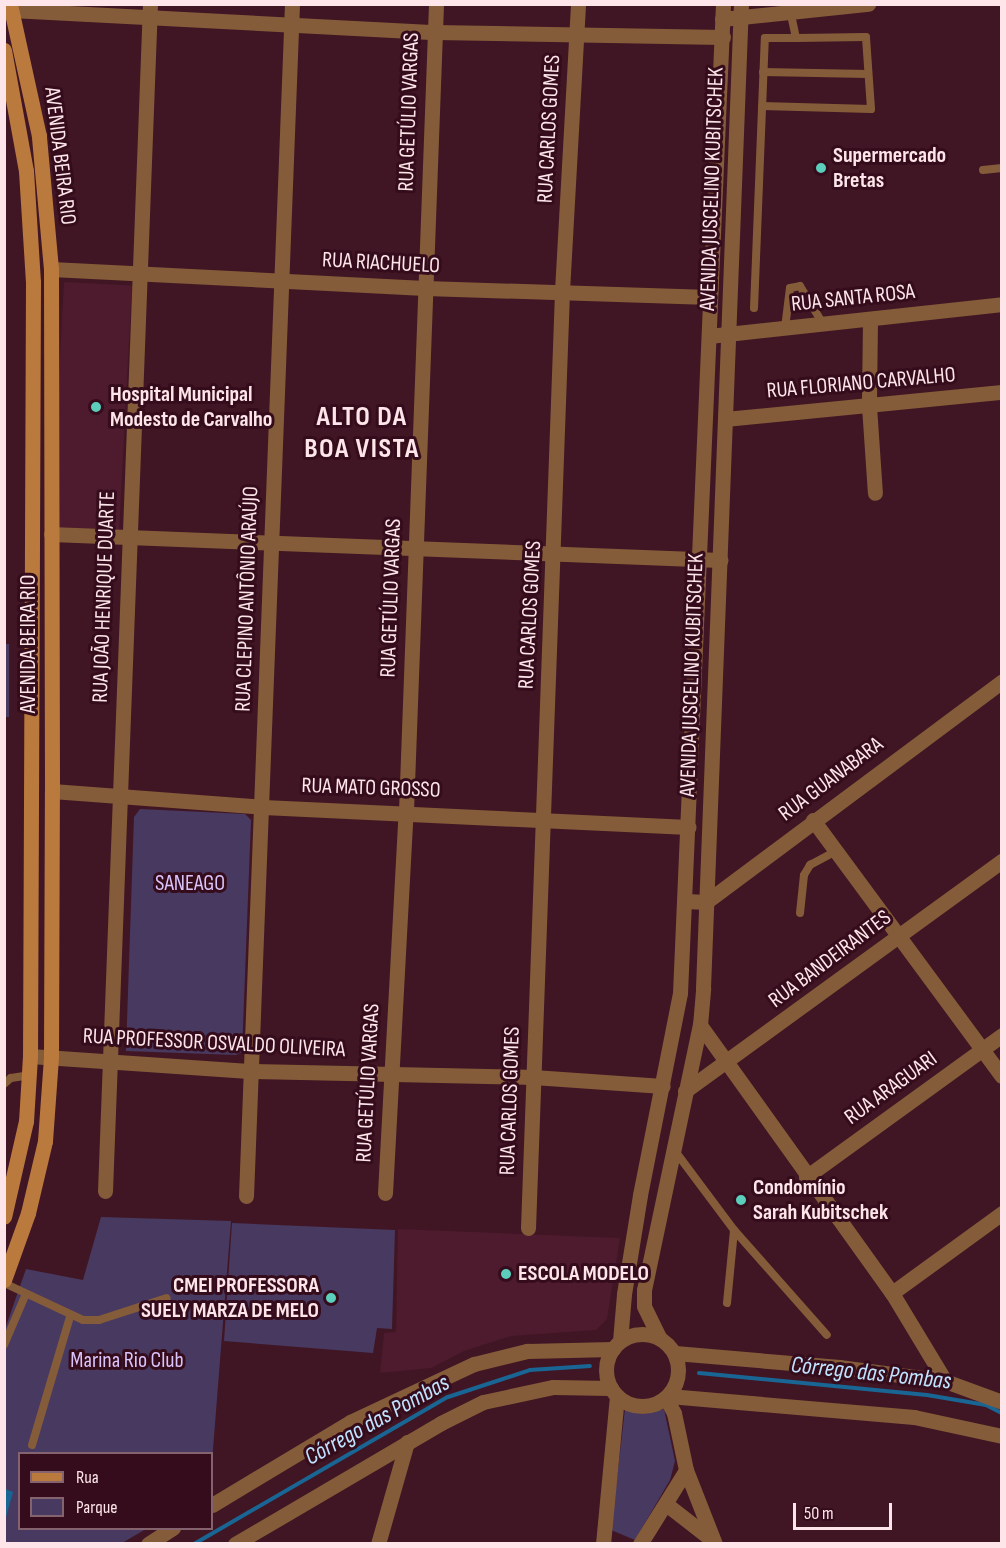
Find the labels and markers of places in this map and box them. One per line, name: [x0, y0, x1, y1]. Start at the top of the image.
place label: Supermercado Bretas: [833, 142, 946, 194]
marker: Supermercado Bretas: [814, 161, 828, 175]
place label: Hospital Municipal Modesto de Carvalho: [110, 381, 272, 433]
marker: Hospital Municipal Modesto de Carvalho: [87, 398, 105, 416]
place label: Condomínio Sarah Kubitschek: [753, 1174, 888, 1226]
marker: Condomínio Sarah Kubitschek: [734, 1193, 748, 1207]
place label: ESCOLA MODELO: [518, 1261, 649, 1287]
marker: ESCOLA MODELO: [499, 1267, 513, 1281]
place label: CMEI PROFESSORA SUELY MARZA DE MELO: [141, 1272, 319, 1324]
marker: CMEI PROFESSORA SUELY MARZA DE MELO: [324, 1291, 338, 1305]

